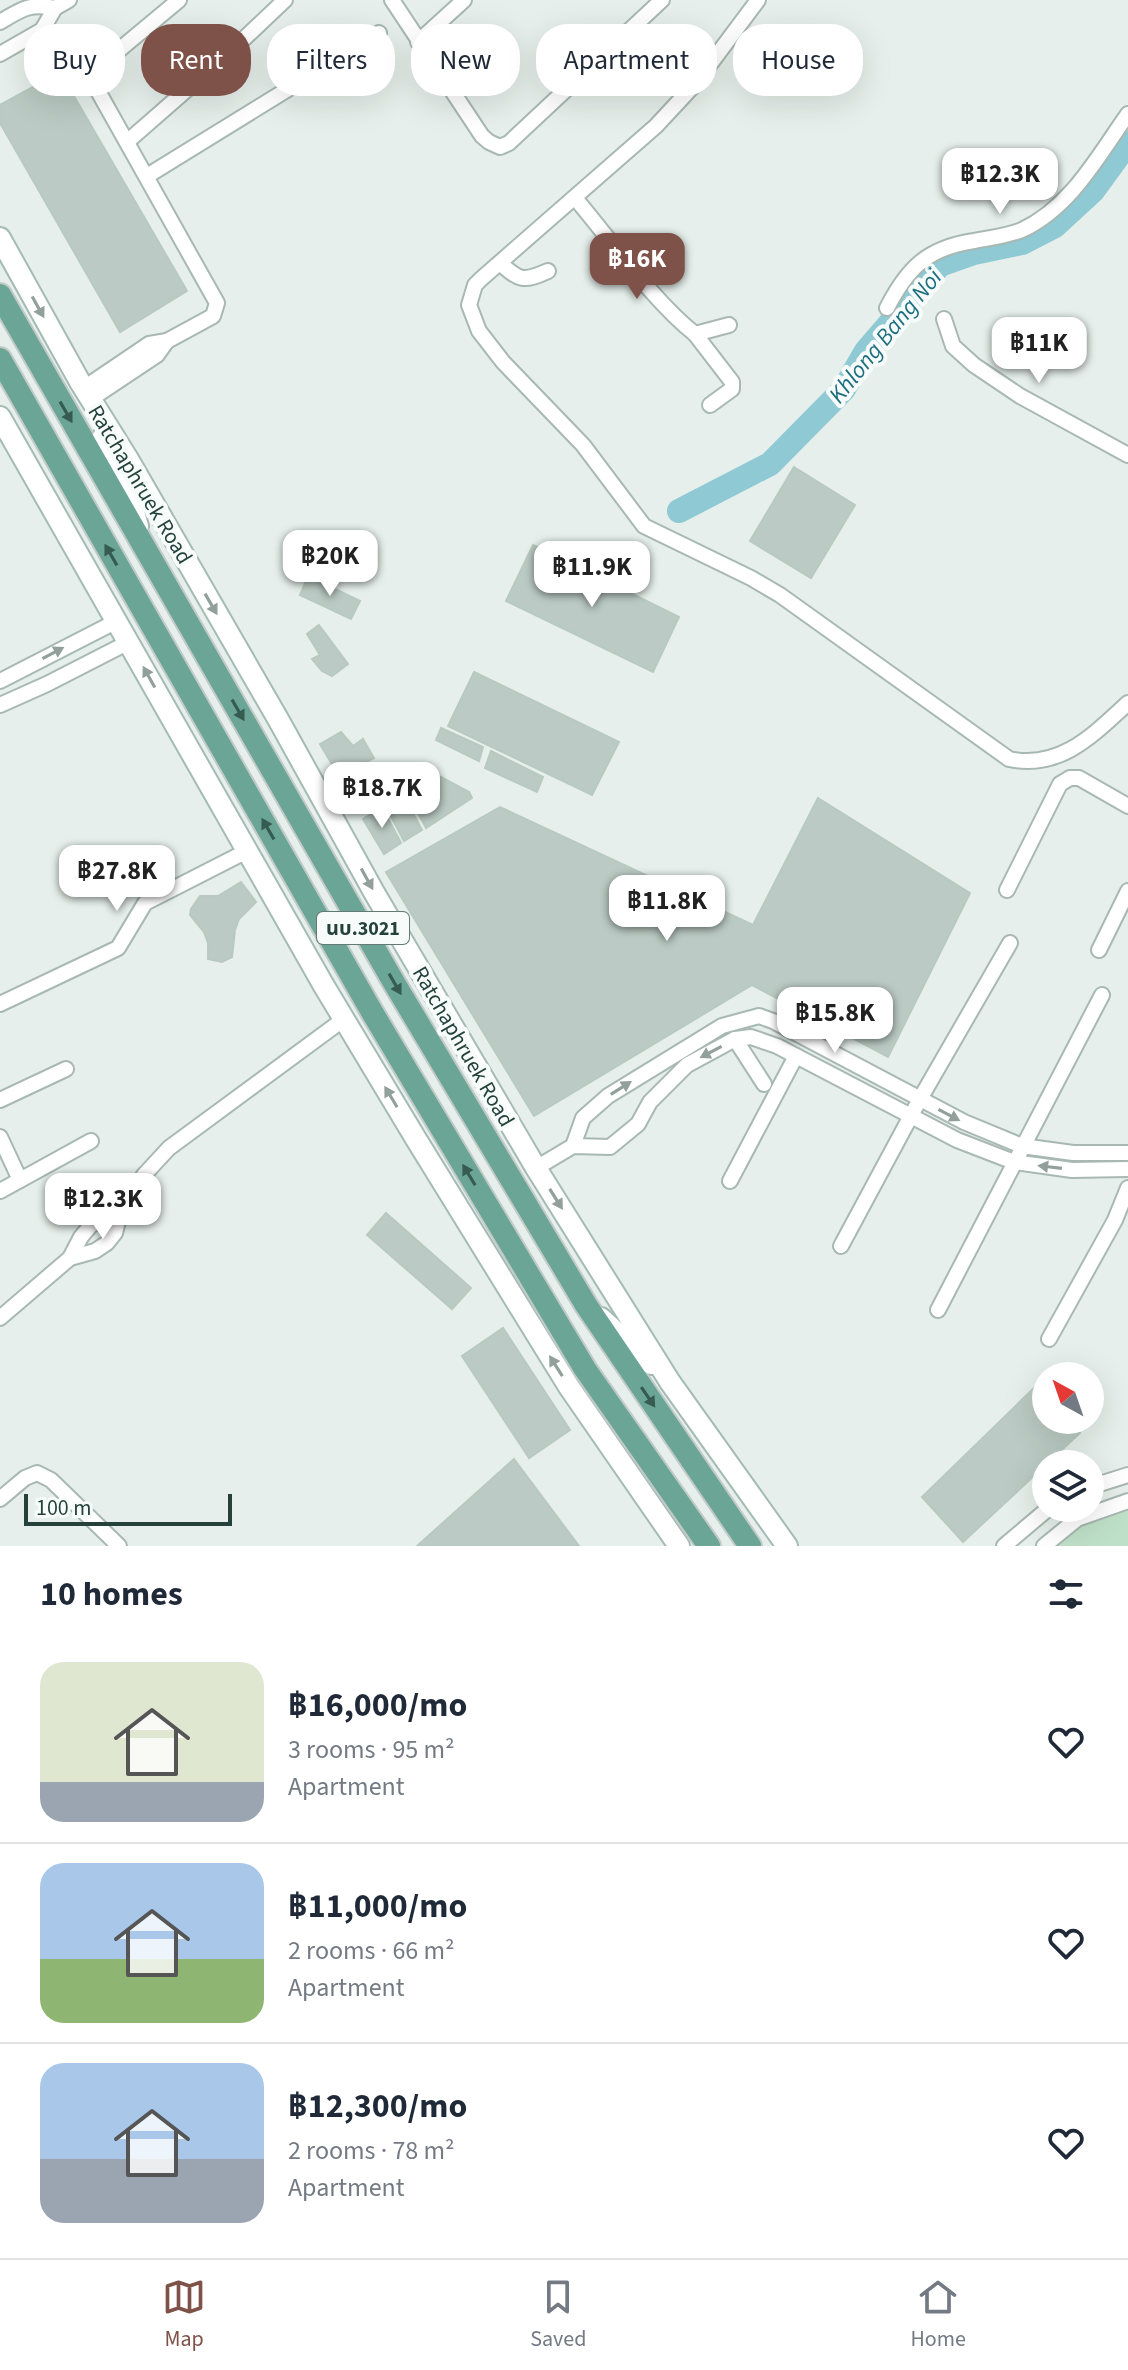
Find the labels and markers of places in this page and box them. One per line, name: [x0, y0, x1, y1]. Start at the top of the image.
pin: ฿12.3K: [935, 148, 1065, 216]
pin: ฿16K: [590, 233, 684, 301]
pin: ฿11K: [992, 317, 1086, 385]
pin: ฿20K: [283, 530, 377, 598]
pin: ฿11.9K: [527, 541, 657, 609]
pin: ฿18.7K: [317, 762, 447, 830]
pin: ฿27.8K: [52, 845, 182, 913]
pin: ฿11.8K: [602, 875, 732, 943]
pin: ฿15.8K: [770, 987, 900, 1055]
pin: ฿12.3K: [38, 1173, 168, 1241]

